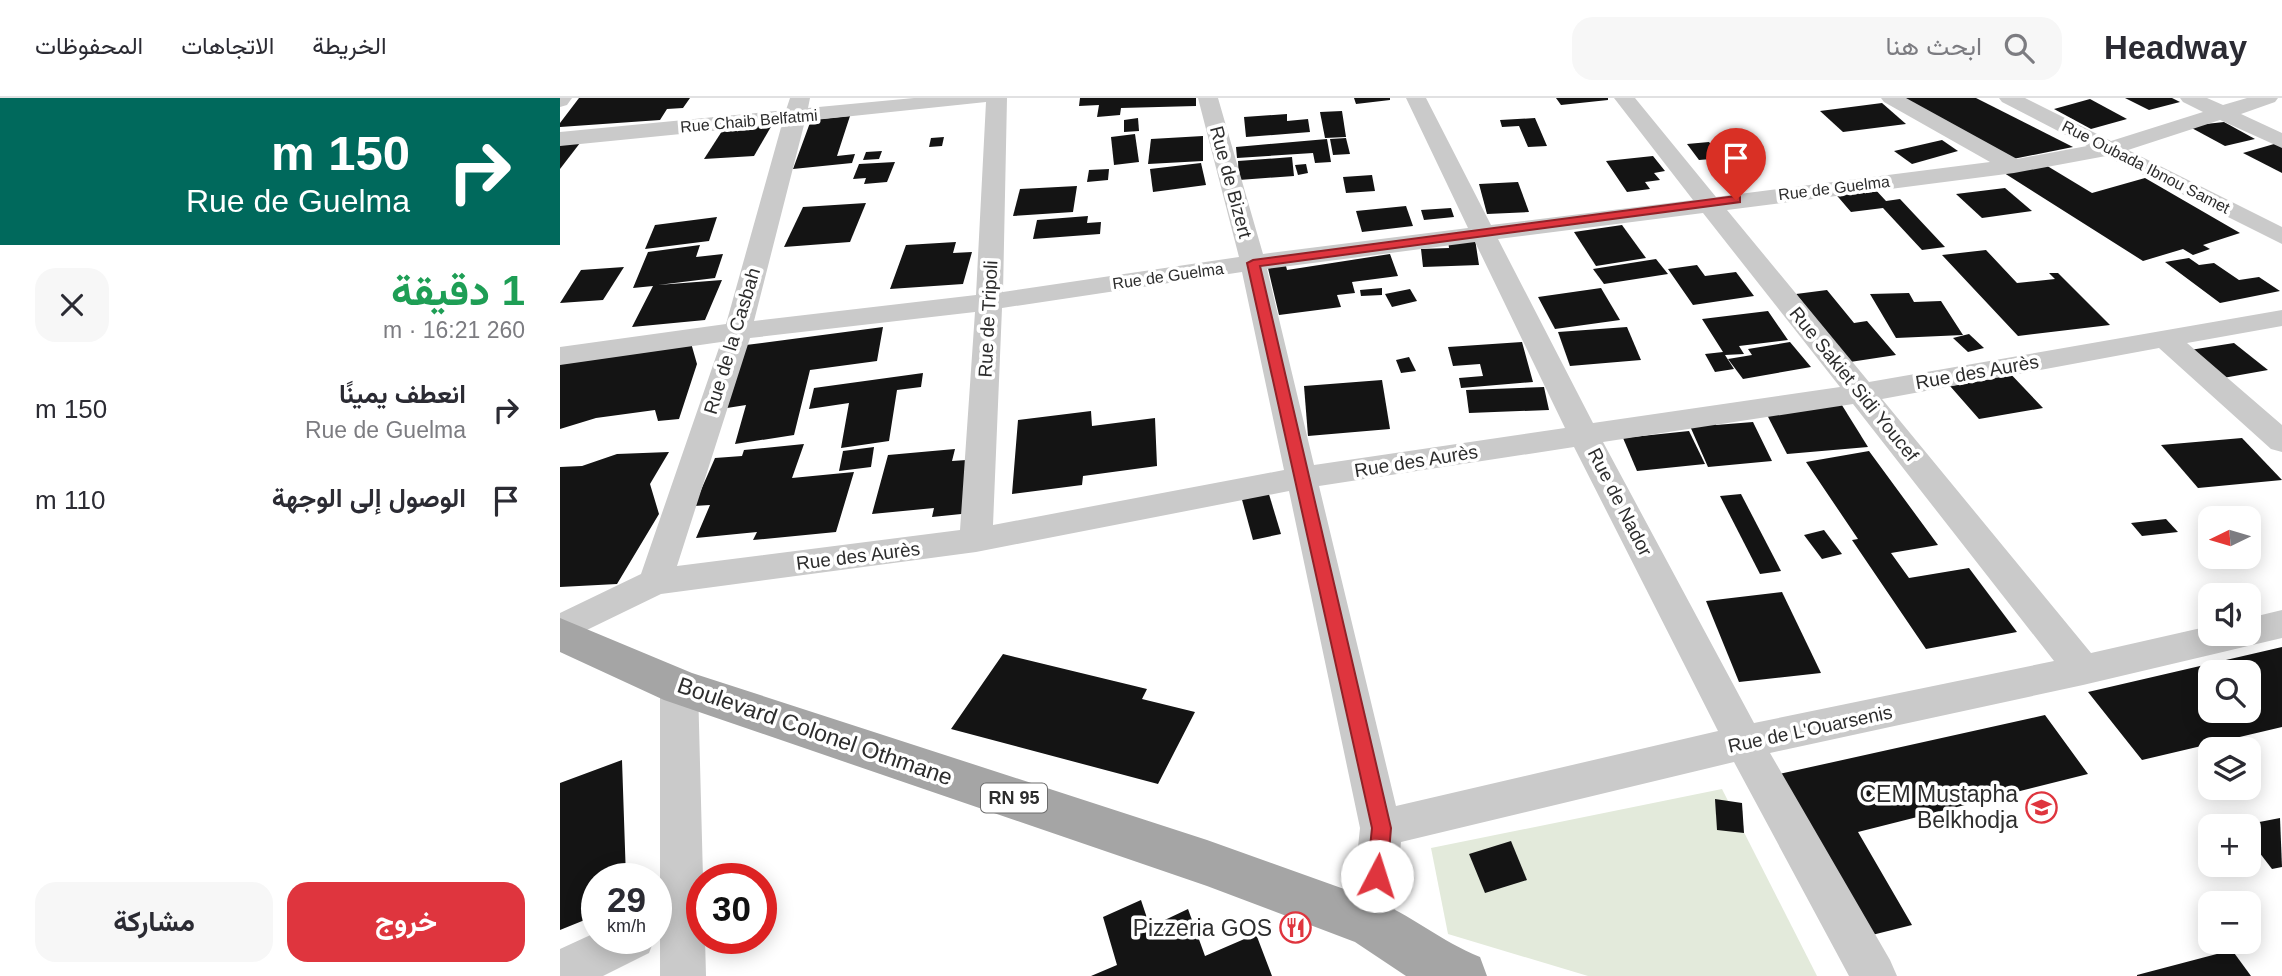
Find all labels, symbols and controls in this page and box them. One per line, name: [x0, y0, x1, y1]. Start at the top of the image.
search box: [1572, 17, 2062, 80]
icon: search: [2000, 29, 2038, 67]
text: Headway: [2104, 29, 2247, 66]
text: ابحث هنا: [1885, 31, 1982, 61]
text: المحفوظات: [35, 32, 143, 59]
text: الاتجاهات: [181, 32, 274, 59]
text: الخريطة: [312, 32, 387, 59]
street label: Rue Chaib Belfatmi: [680, 107, 818, 135]
street label: Rue Oubada Ibnou Samet: [2059, 117, 2233, 217]
street label: Rue de Bizert: [1206, 124, 1256, 241]
text: 150 m: [271, 126, 410, 180]
icon: right: [434, 126, 525, 217]
pin: [1706, 128, 1766, 200]
icon: arrive: [1717, 139, 1755, 177]
street label: Rue de Guelma: [1777, 173, 1891, 203]
text: Rue de Guelma: [186, 183, 410, 219]
street label: Rue de Tripoli: [974, 260, 1002, 378]
street label: Rue de Guelma: [1111, 260, 1225, 292]
street label: Rue de la Casbah: [700, 265, 764, 417]
text: 1 دقيقة: [391, 267, 525, 314]
button: close: [35, 268, 109, 342]
street label: Rue Sakiet Sidi Youcef: [1785, 303, 1923, 466]
text: 260 m · 16:21: [383, 317, 525, 343]
street label: Rue des Aurès: [1914, 351, 2040, 393]
text: انعطف يمينًا: [339, 379, 466, 409]
icon: right: [487, 391, 525, 429]
text: 150 m: [35, 394, 107, 424]
text: Rue de Guelma: [305, 417, 466, 443]
street label: Rue des Aurès: [1353, 441, 1479, 481]
street label: Rue de Nador: [1584, 445, 1657, 560]
icon: arrive: [487, 482, 525, 520]
text: الوصول إلى الوجهة: [272, 483, 466, 513]
text: 110 m: [35, 485, 105, 515]
north arrow: [2198, 506, 2261, 569]
map controls: [2198, 506, 2261, 954]
street label: Rue des Aurès: [795, 538, 921, 574]
button: sound: [2198, 583, 2261, 646]
button: search: [2198, 660, 2261, 723]
street label: Boulevard Colonel Othmane: [674, 672, 956, 790]
street label: Rue de L'Ouarsenis: [1726, 701, 1894, 757]
button: layers: [2198, 737, 2261, 800]
place label: CEM Mustapha Belkhodja: [1859, 781, 2018, 833]
road number: RN 95: [981, 784, 1047, 812]
school or university icon: CEM Mustapha Belkhodja: [2024, 790, 2058, 824]
button: +: [2198, 814, 2261, 877]
position arrow: [1340, 839, 1414, 913]
speed limit sign: 30: [686, 863, 777, 954]
text: 29: [607, 880, 646, 919]
button: مشاركة: [35, 882, 273, 962]
button: خروج: [287, 882, 525, 962]
button: −: [2198, 891, 2261, 954]
restaurant icon: Pizzeria GOS: [1278, 911, 1312, 945]
place label: Pizzeria GOS: [1133, 915, 1272, 941]
text: km/h: [607, 916, 646, 936]

